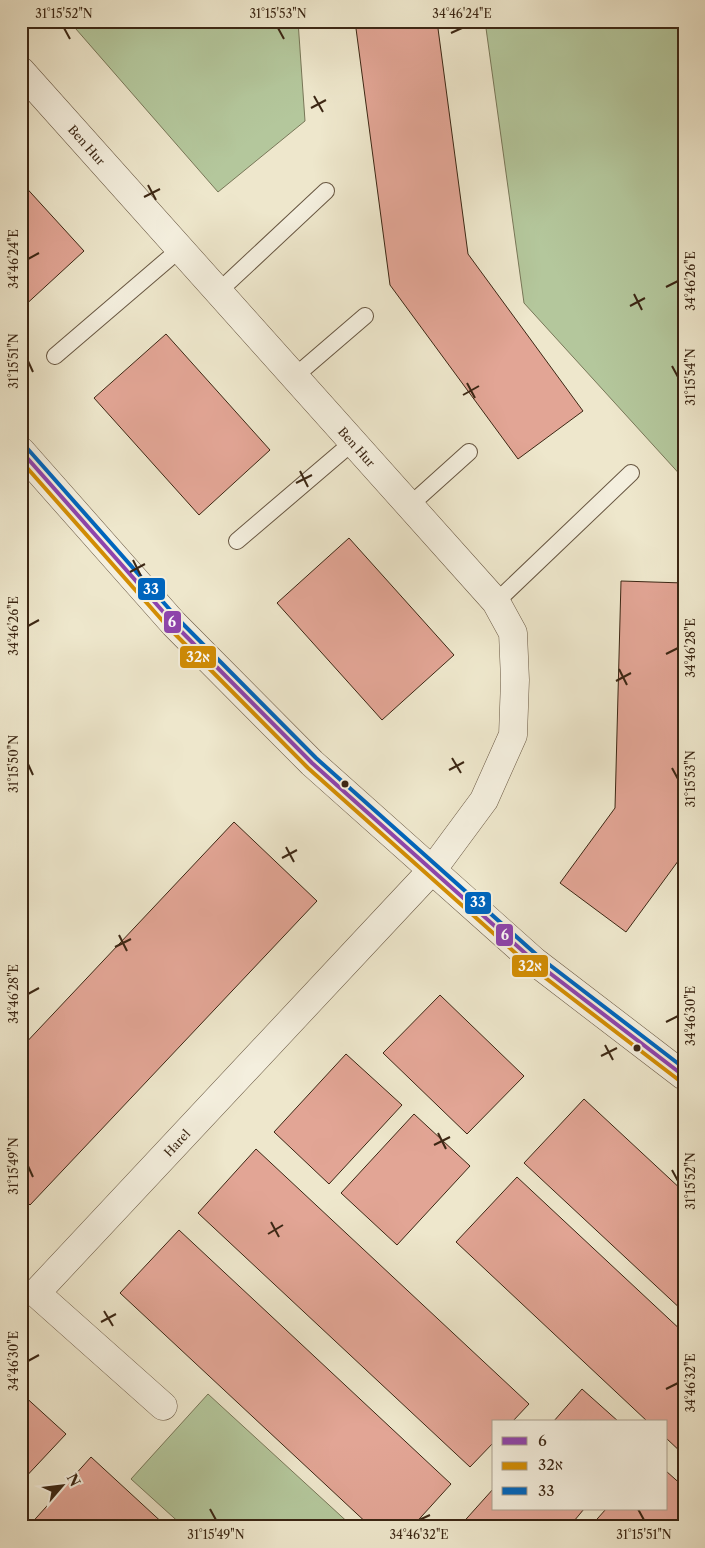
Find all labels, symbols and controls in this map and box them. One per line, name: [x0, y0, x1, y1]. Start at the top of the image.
text: 31°15'52"N: [35, 6, 93, 21]
text: 31°15'53"N: [249, 6, 307, 21]
text: 34°46'24"E: [432, 6, 492, 21]
street label: Ben Hur: [65, 122, 109, 168]
text: 34°46'24"E: [6, 229, 21, 289]
text: 34°46'26"E: [683, 251, 698, 311]
text: 31°15'51"N: [6, 333, 21, 389]
text: 31°15'54"N: [683, 348, 698, 406]
street label: Ben Hur: [335, 424, 379, 470]
line badge: 33: [137, 577, 166, 601]
text: 33: [143, 580, 159, 598]
text: 34°46'26"E: [6, 596, 21, 656]
line badge: 6: [163, 610, 182, 634]
text: 6: [168, 613, 176, 631]
text: 34°46'28"E: [683, 618, 698, 678]
line badge: 32א: [179, 645, 217, 669]
text: 32א: [186, 648, 210, 666]
text: 31°15'50"N: [6, 735, 21, 793]
text: 31°15'53"N: [683, 750, 698, 808]
unlabelled marker: [340, 779, 350, 789]
line badge: 33: [464, 891, 492, 915]
text: 33: [470, 893, 486, 911]
line badge: 6: [495, 923, 514, 947]
text: 6: [501, 926, 509, 944]
line badge: 32א: [511, 954, 549, 978]
text: 32א: [518, 957, 542, 975]
text: 34°46'28"E: [6, 964, 21, 1024]
text: 34°46'30"E: [683, 986, 698, 1046]
unlabelled marker: [632, 1043, 642, 1053]
street label: Harel: [161, 1126, 194, 1160]
text: 31°15'49"N: [6, 1137, 21, 1195]
text: 31°15'52"N: [683, 1152, 698, 1210]
text: 34°46'30"E: [6, 1331, 21, 1391]
text: 34°46'32"E: [683, 1353, 698, 1413]
legend: [492, 1420, 668, 1510]
text: 6: [538, 1431, 547, 1450]
text: 32א: [538, 1455, 563, 1474]
north arrow: [38, 1460, 88, 1510]
text: N: [63, 1470, 84, 1489]
text: 33: [538, 1481, 555, 1500]
text: 31°15'49"N: [187, 1527, 245, 1542]
text: 34°46'32"E: [389, 1527, 449, 1542]
text: 31°15'51"N: [616, 1527, 672, 1542]

